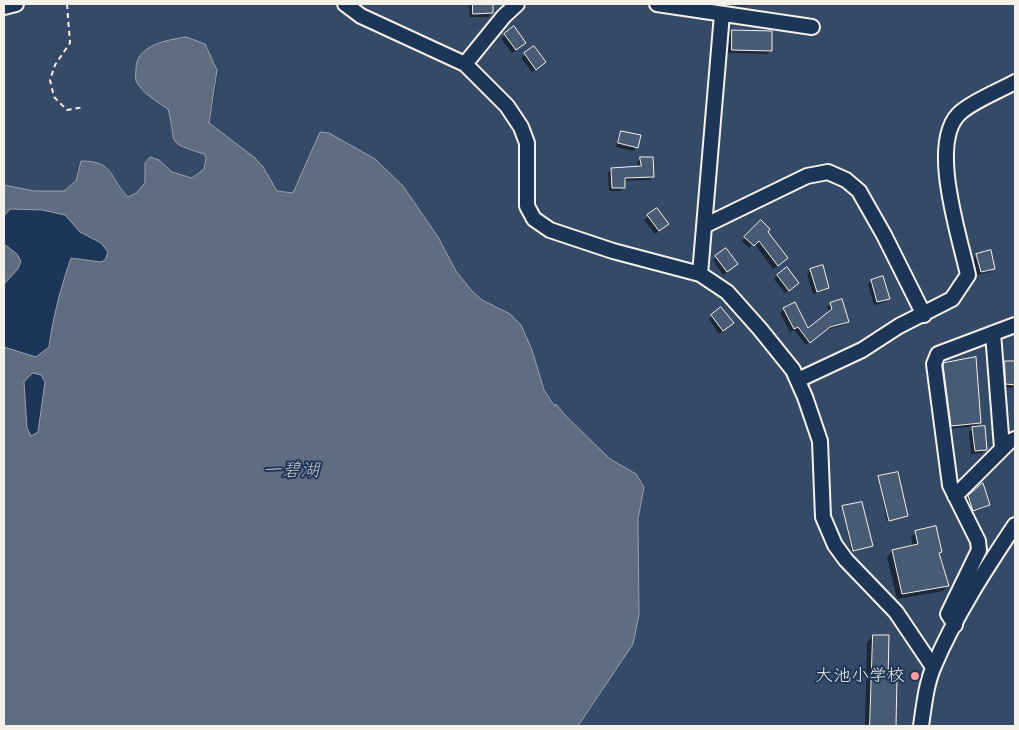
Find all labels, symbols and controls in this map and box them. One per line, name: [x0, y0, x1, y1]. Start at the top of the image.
water label: 一碧湖: [263, 460, 319, 482]
place label: 大池小学校: [815, 665, 905, 687]
marker: 大池小学校: [909, 670, 921, 682]

